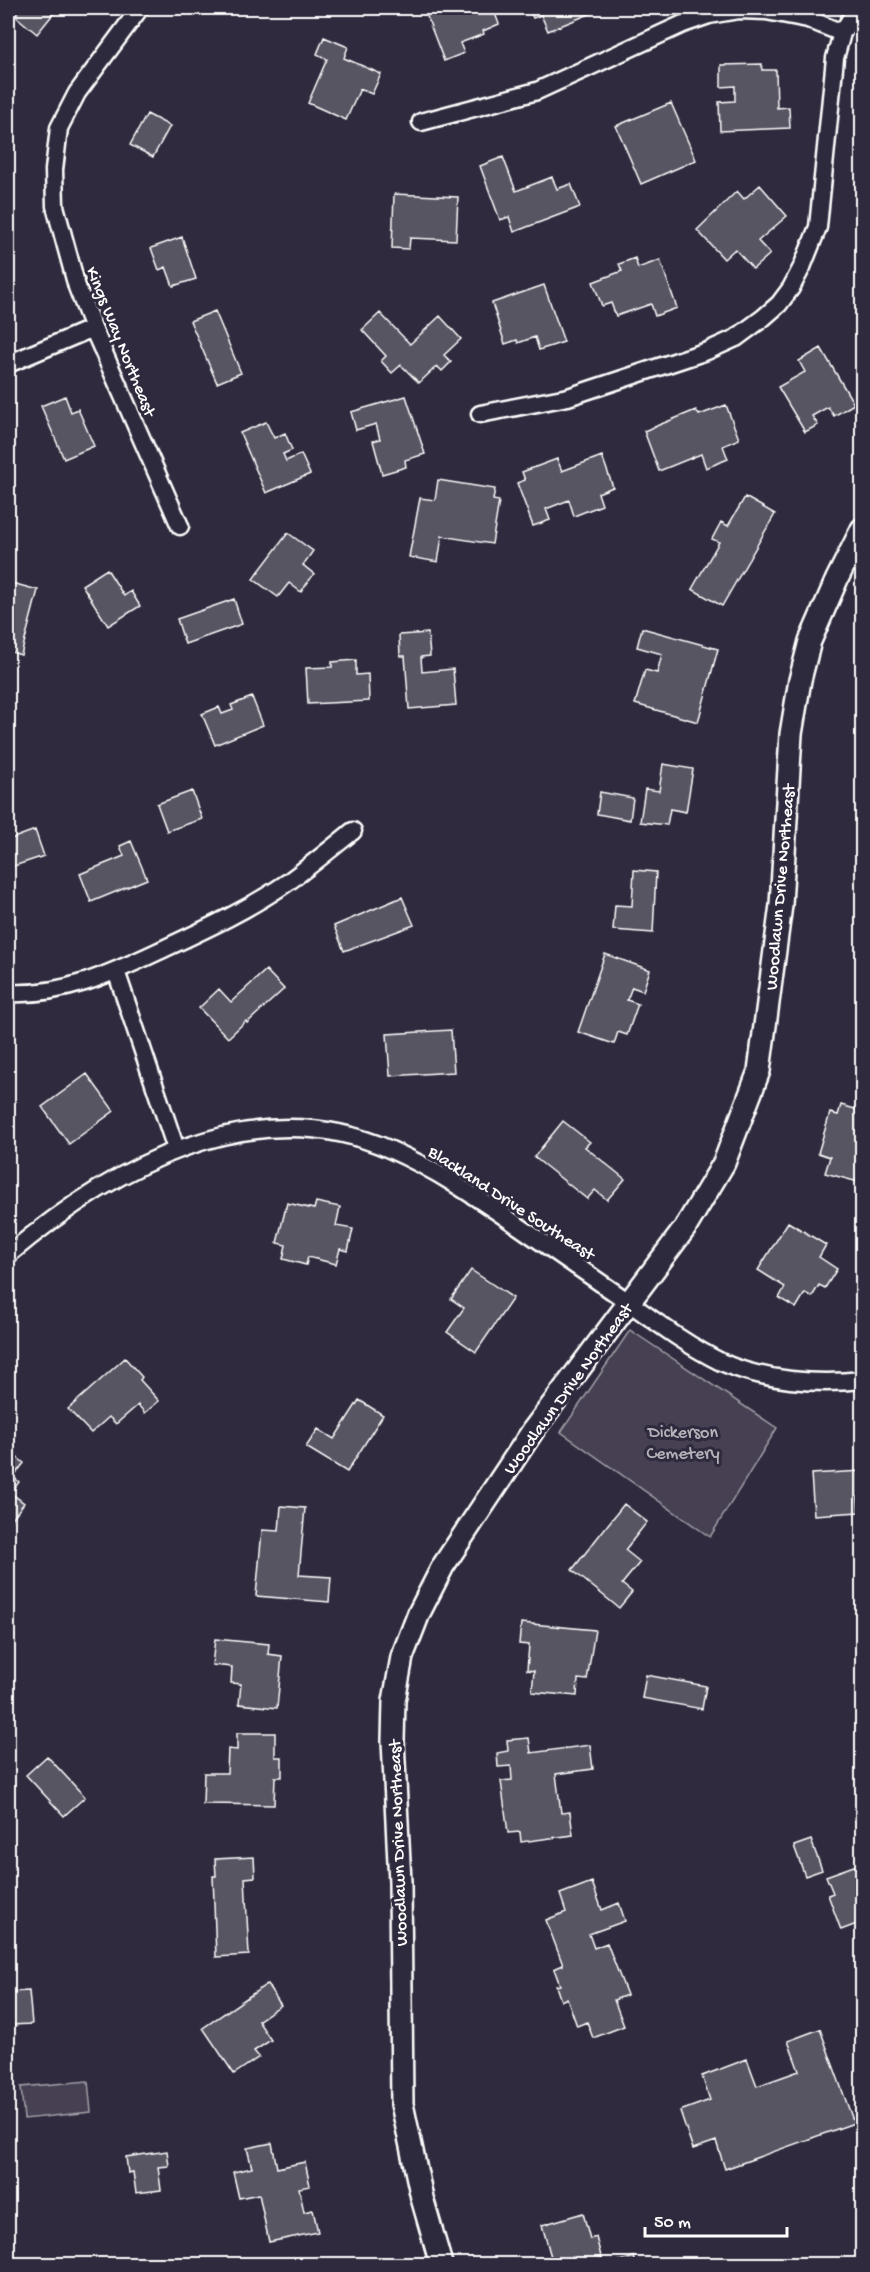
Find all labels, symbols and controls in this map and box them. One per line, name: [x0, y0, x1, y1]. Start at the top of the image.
street label: Kings Way Northeast: [80, 264, 160, 421]
street label: Woodlawn Drive Northeast: [762, 782, 801, 991]
street label: Blackland Drive Southeast: [423, 1142, 599, 1267]
street label: Woodlawn Drive Northeast: [500, 1298, 639, 1479]
park label: Dickerson Cemetery: [647, 1423, 720, 1465]
street label: Woodlawn Drive Northeast: [385, 1738, 414, 1946]
scale bar: [645, 2200, 788, 2238]
text: 50 m: [654, 2213, 691, 2234]

